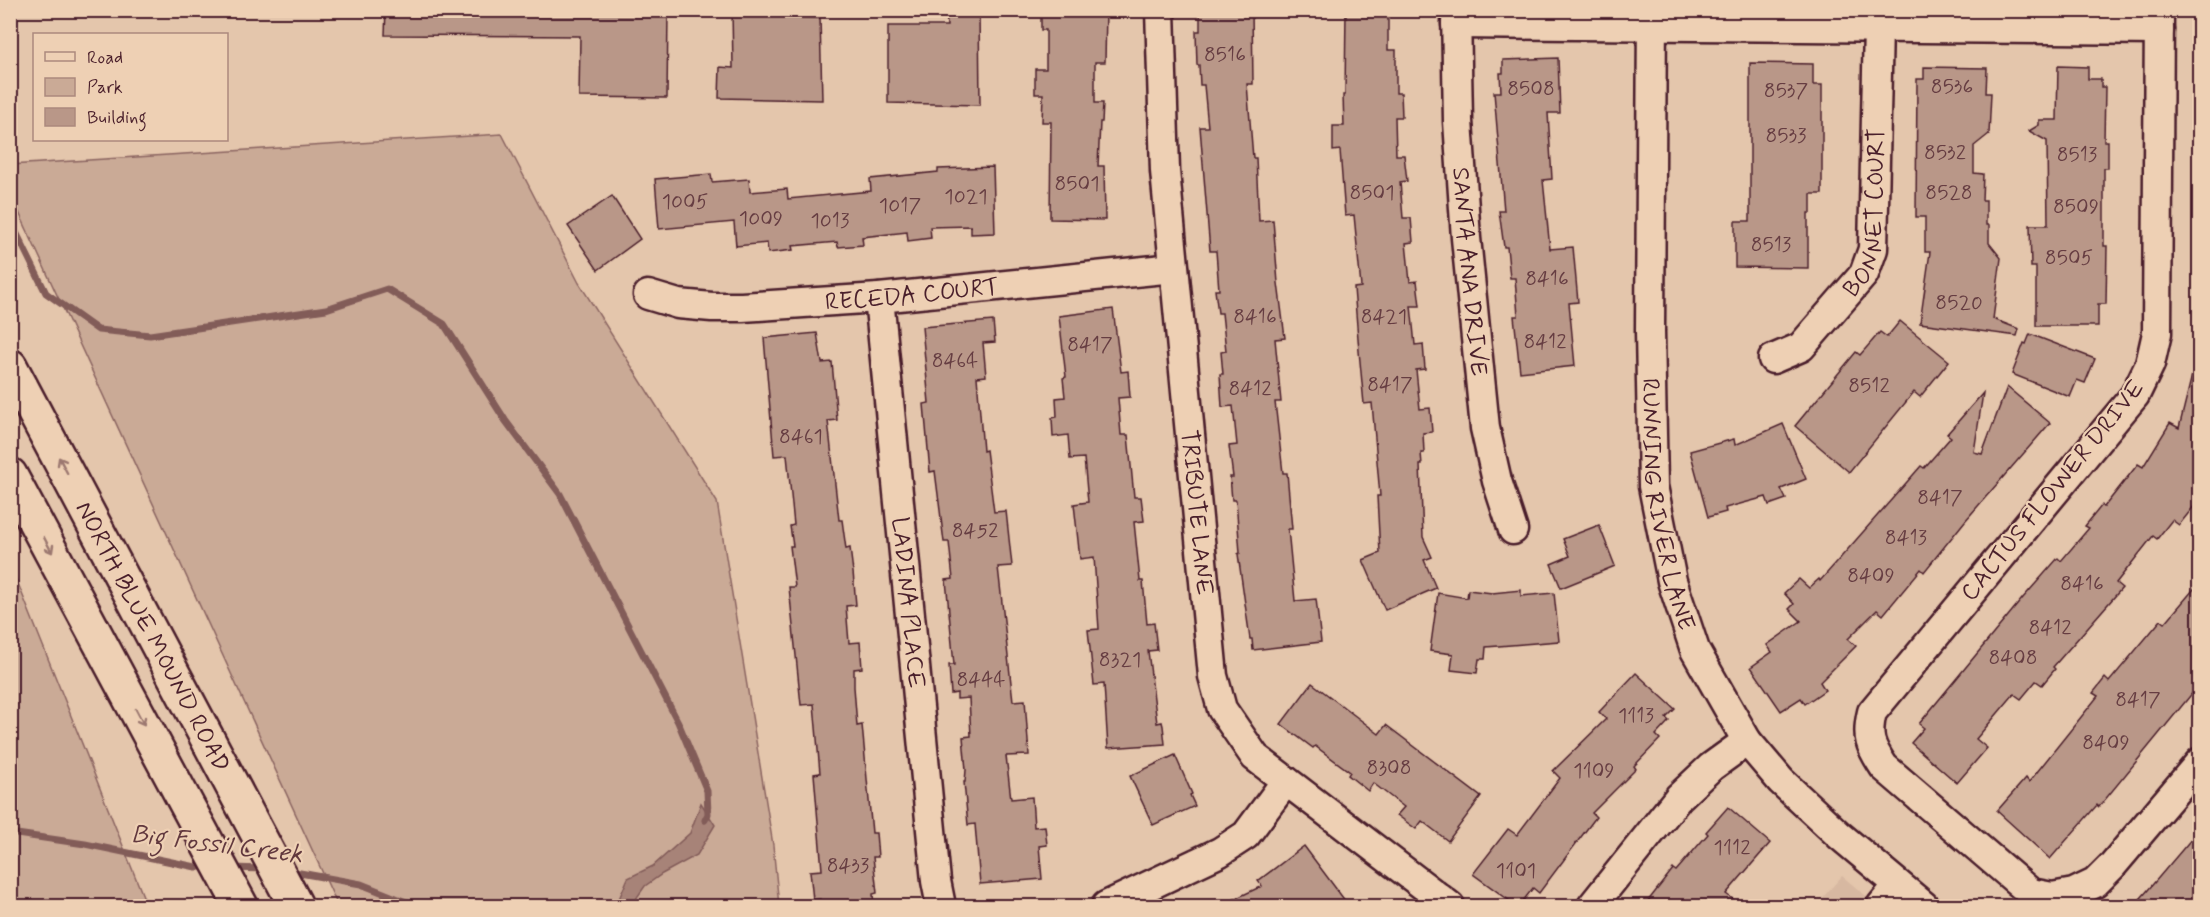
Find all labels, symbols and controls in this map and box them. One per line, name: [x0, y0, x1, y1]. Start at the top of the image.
legend: [33, 33, 228, 141]
house number: 8516: [1204, 41, 1246, 69]
text: Road: [87, 46, 123, 70]
house number: 8536: [1931, 73, 1973, 101]
house number: 8508: [1507, 75, 1555, 103]
text: Park: [87, 76, 123, 100]
house number: 8537: [1764, 77, 1808, 105]
text: Building: [87, 106, 147, 132]
house number: 8533: [1765, 122, 1807, 150]
street label: BONNET COURT: [1837, 128, 1893, 304]
house number: 8532: [1924, 139, 1966, 167]
house number: 8513: [2057, 141, 2098, 169]
street label: SANTA ANA DRIVE: [1444, 166, 1494, 377]
house number: 8501: [1054, 170, 1100, 198]
house number: 8501: [1349, 179, 1395, 207]
house number: 8528: [1925, 179, 1973, 207]
house number: 1021: [944, 183, 988, 211]
house number: 1005: [662, 188, 708, 216]
house number: 1017: [879, 192, 921, 220]
house number: 8509: [2053, 193, 2099, 221]
house number: 1009: [739, 205, 783, 233]
house number: 1013: [810, 207, 850, 235]
house number: 8513: [1751, 231, 1792, 259]
house number: 8505: [2045, 244, 2093, 272]
house number: 8416: [1525, 265, 1569, 293]
street label: RECEDA COURT: [824, 272, 1001, 319]
house number: 8520: [1935, 289, 1983, 317]
house number: 8416: [1233, 303, 1277, 331]
house number: 8421: [1361, 303, 1407, 331]
house number: 8412: [1523, 328, 1567, 356]
house number: 8417: [1067, 331, 1113, 359]
house number: 8464: [932, 347, 978, 375]
house number: 8417: [1367, 371, 1413, 399]
house number: 8512: [1848, 372, 1890, 400]
street label: CACTUS FLOWER DRIVE: [1954, 374, 2152, 608]
house number: 8412: [1228, 375, 1272, 403]
street label: RUNNING RIVER LANE: [1634, 378, 1701, 635]
house number: 8461: [779, 423, 823, 451]
street label: TRIBUTE LANE: [1173, 428, 1219, 597]
one-way arrow: [57, 457, 68, 475]
house number: 8417: [1917, 484, 1963, 512]
street label: NORTH BLUE MOUND ROAD: [68, 496, 236, 778]
street label: LADINA PLACE: [883, 516, 931, 690]
house number: 8452: [952, 517, 998, 545]
house number: 8413: [1885, 524, 1928, 552]
one-way arrow: [43, 535, 54, 553]
house number: 8409: [1847, 562, 1895, 590]
house number: 8416: [2060, 570, 2104, 598]
house number: 8412: [2028, 614, 2072, 642]
house number: 8408: [1988, 644, 2038, 672]
house number: 8321: [1099, 646, 1141, 674]
house number: 8444: [956, 666, 1006, 694]
house number: 8417: [2115, 686, 2161, 714]
house number: 1113: [1618, 702, 1655, 730]
one-way arrow: [135, 707, 146, 725]
house number: 8409: [2082, 729, 2130, 757]
house number: 8308: [1366, 754, 1412, 782]
house number: 1109: [1573, 757, 1615, 785]
water label: Big Fossil Creek: [129, 818, 305, 875]
house number: 1112: [1714, 834, 1750, 862]
house number: 8433: [827, 852, 870, 880]
house number: 1101: [1496, 857, 1536, 885]

